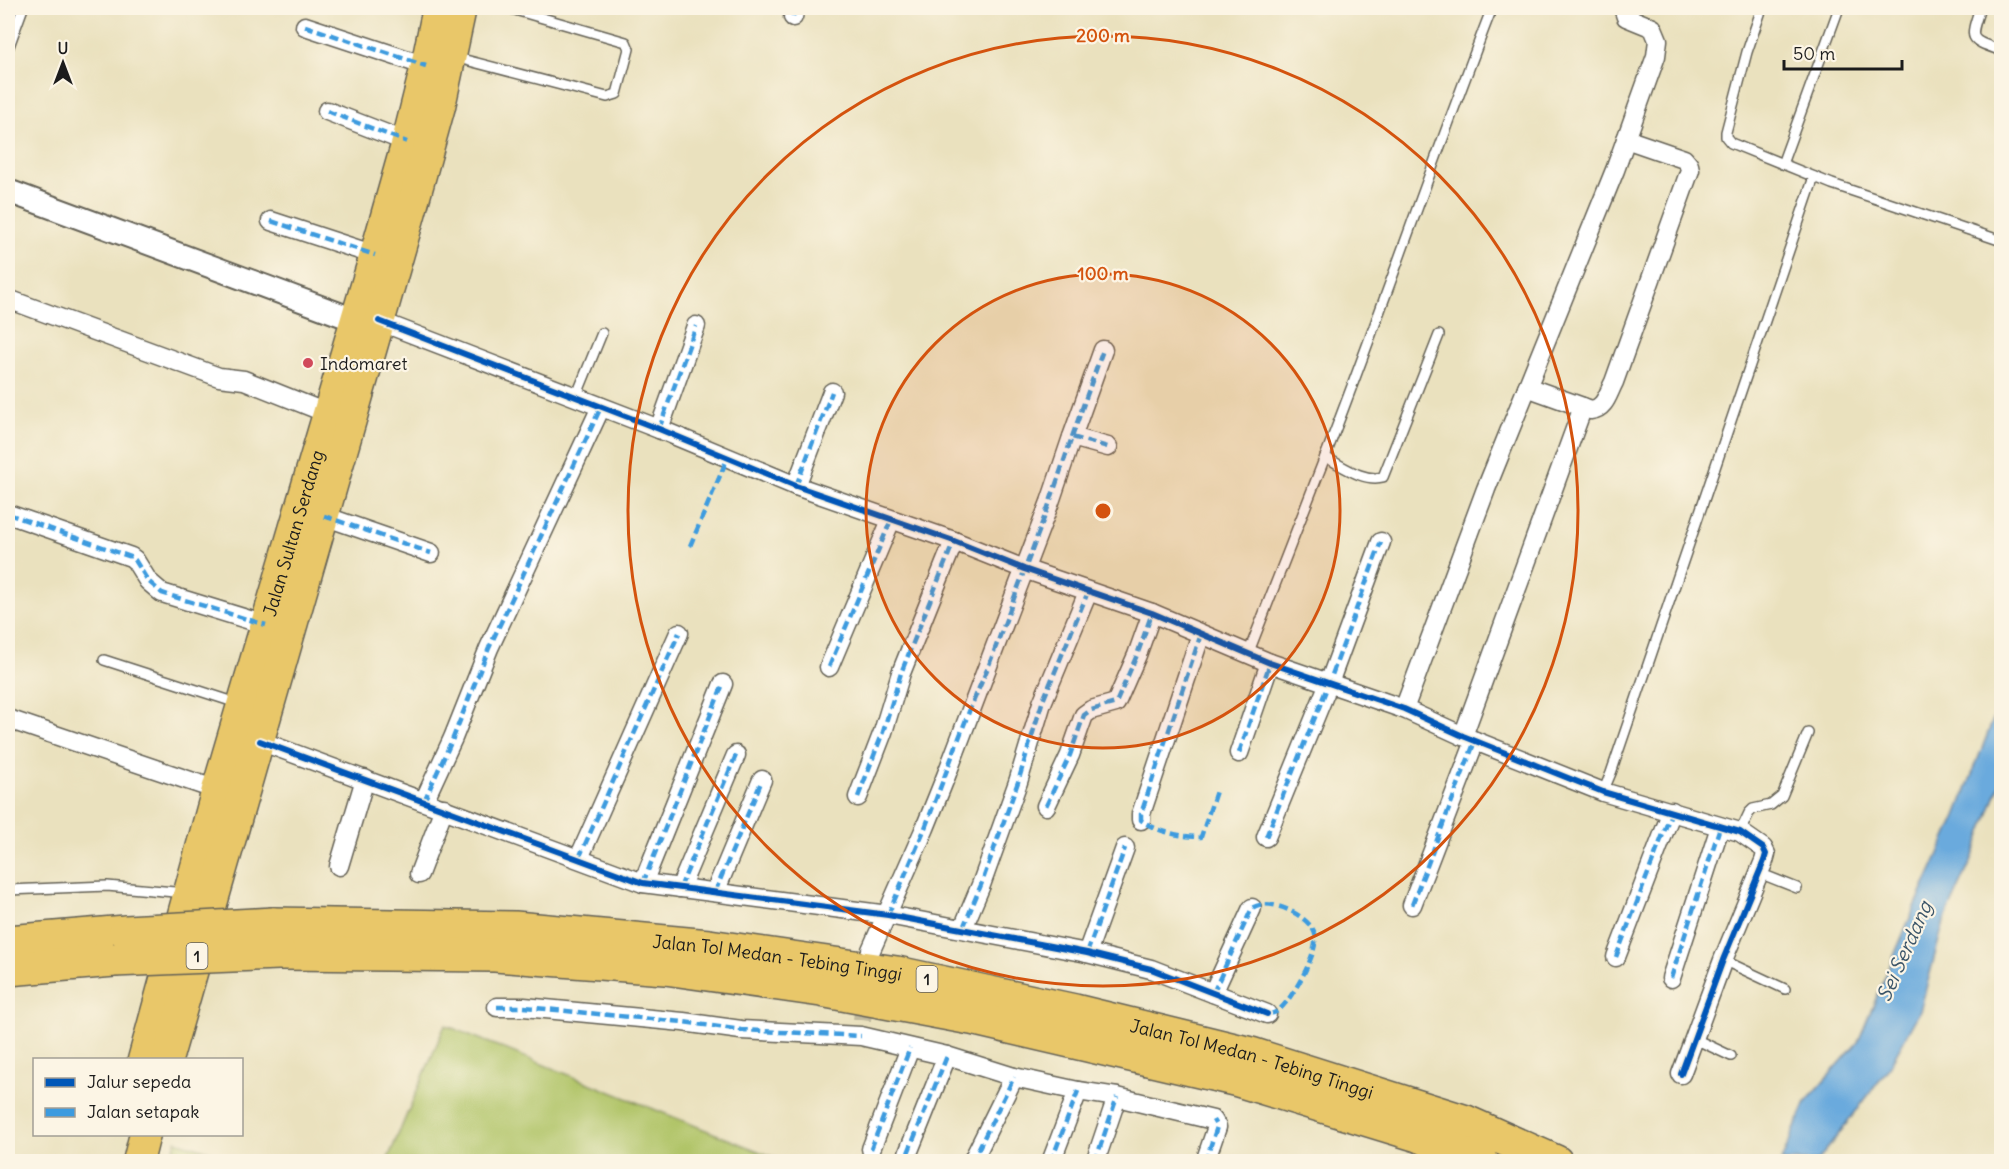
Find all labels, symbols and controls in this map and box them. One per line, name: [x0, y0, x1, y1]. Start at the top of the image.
text: 200 m: [1076, 24, 1130, 47]
north arrow: [33, 33, 93, 93]
scale bar: [1784, 33, 1902, 71]
text: U: [58, 38, 68, 58]
text: 50 m: [1793, 42, 1835, 65]
text: 100 m: [1078, 262, 1129, 285]
place label: Indomaret: [320, 352, 407, 375]
marker: Indomaret: [301, 356, 315, 370]
street label: Jalan Sultan Serdang: [257, 447, 328, 619]
centre of rings: [1093, 501, 1113, 521]
water label: Sei Serdang: [1871, 895, 1938, 1005]
street label: Jalan Tol Medan - Tebing Tinggi: [651, 929, 904, 985]
road number: 1: [186, 943, 208, 969]
road number: 1: [916, 966, 938, 992]
street label: Jalan Tol Medan - Tebing Tinggi: [1128, 1013, 1376, 1104]
legend: [33, 1058, 243, 1136]
text: Jalur sepeda: [87, 1070, 191, 1093]
text: Jalan setapak: [87, 1100, 199, 1123]

